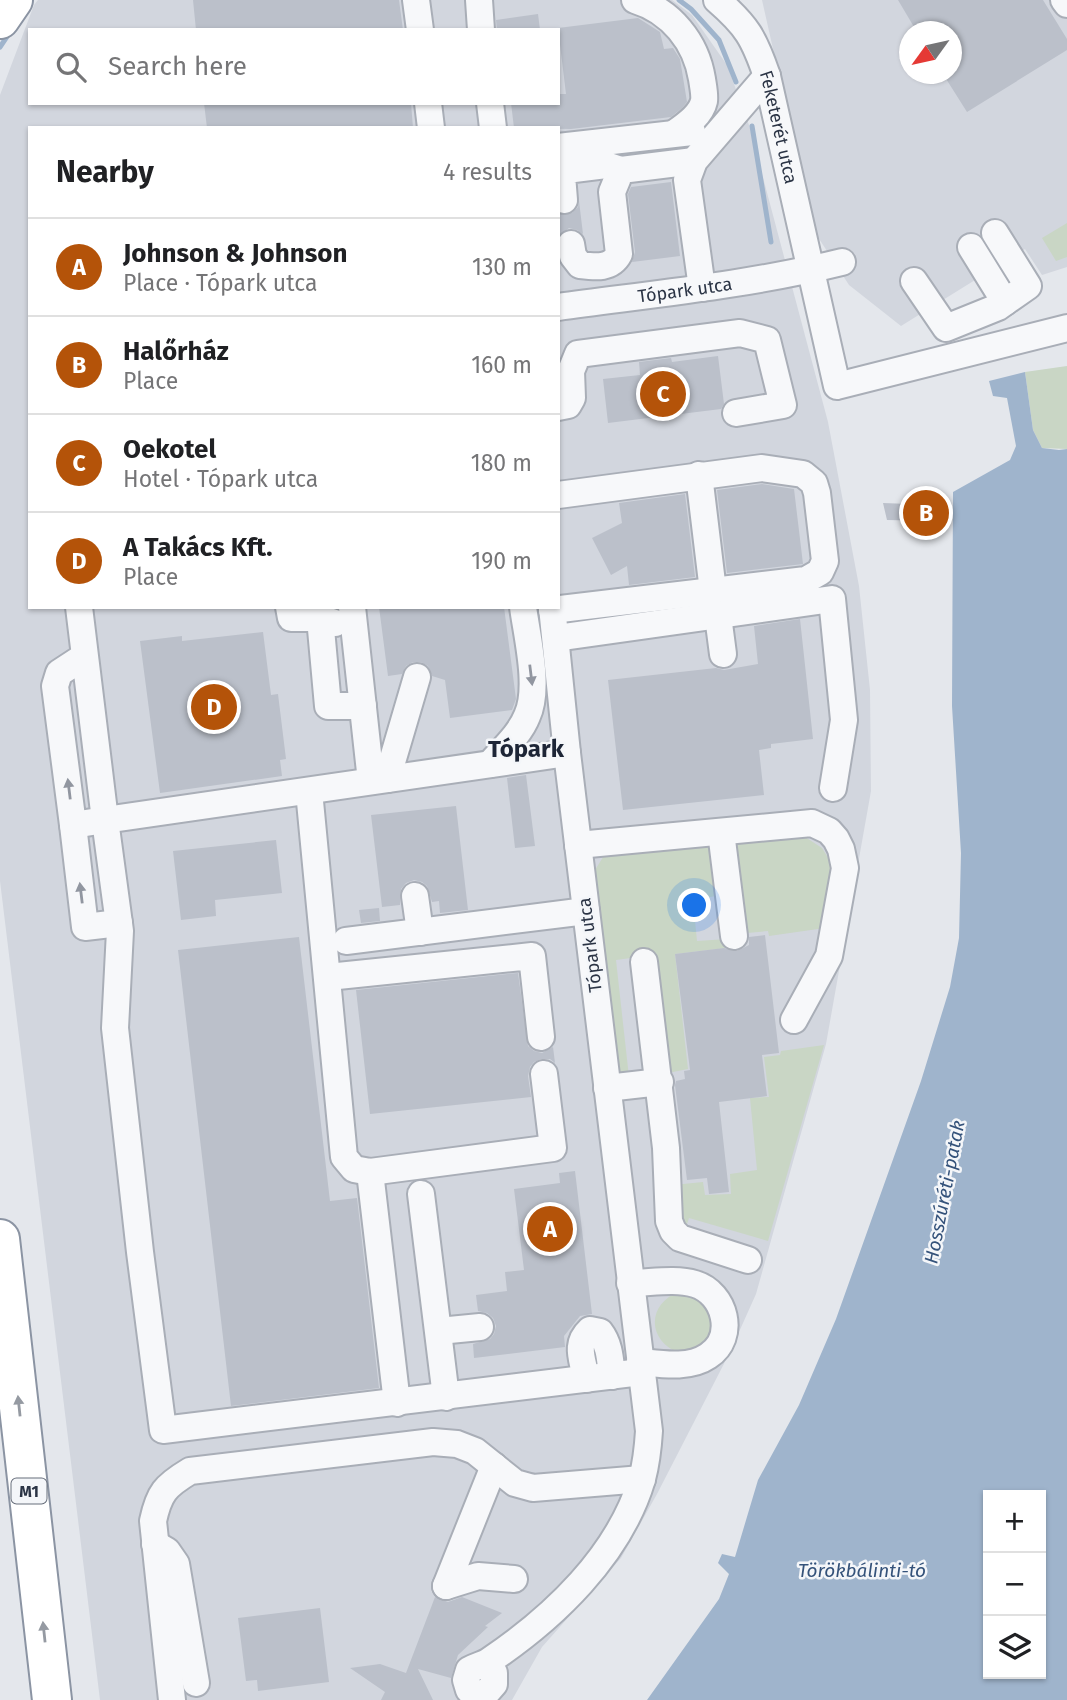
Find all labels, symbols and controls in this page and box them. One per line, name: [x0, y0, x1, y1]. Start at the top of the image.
north arrow: [899, 21, 962, 84]
search box: [28, 28, 560, 105]
icon: search: [52, 48, 90, 86]
text: Search here: [108, 51, 247, 82]
street label: Feketerét utca: [755, 67, 802, 186]
text: Nearby: [56, 154, 154, 190]
text: 4 results: [443, 158, 532, 186]
text: Johnson & Johnson: [123, 238, 347, 269]
text: A: [72, 253, 86, 281]
text: 130 m: [472, 253, 532, 281]
text: Place · Tópark utca: [123, 269, 317, 297]
street label: Tópark utca: [636, 273, 734, 308]
text: Halőrház: [123, 336, 229, 367]
text: B: [72, 351, 86, 379]
text: 160 m: [471, 351, 532, 379]
text: Place: [123, 367, 178, 395]
pin: C: [640, 368, 686, 420]
text: Oekotel: [123, 434, 216, 465]
text: C: [72, 449, 86, 477]
text: 180 m: [471, 449, 532, 477]
text: Hotel · Tópark utca: [123, 465, 318, 493]
pin: B: [903, 487, 949, 539]
text: A Takács Kft.: [123, 532, 273, 563]
text: D: [72, 547, 86, 575]
text: 190 m: [471, 547, 532, 575]
text: Place: [123, 563, 178, 591]
one-way arrow: [525, 664, 536, 686]
pin: D: [191, 681, 237, 733]
district label: Tópark: [488, 735, 565, 763]
one-way arrow: [63, 778, 74, 800]
one-way arrow: [76, 882, 87, 904]
your location: [677, 888, 711, 922]
street label: Tópark utca: [573, 897, 607, 993]
water label: Hosszúréti-patak: [919, 1118, 970, 1266]
pin: A: [527, 1203, 573, 1255]
one-way arrow: [13, 1395, 24, 1417]
road number: M1: [12, 1478, 46, 1504]
map controls: [983, 1490, 1046, 1679]
button: +: [983, 1490, 1046, 1553]
button: −: [983, 1553, 1046, 1616]
water label: Törökbálinti-tó: [798, 1559, 926, 1582]
button: layers: [983, 1616, 1046, 1679]
one-way arrow: [39, 1621, 50, 1643]

